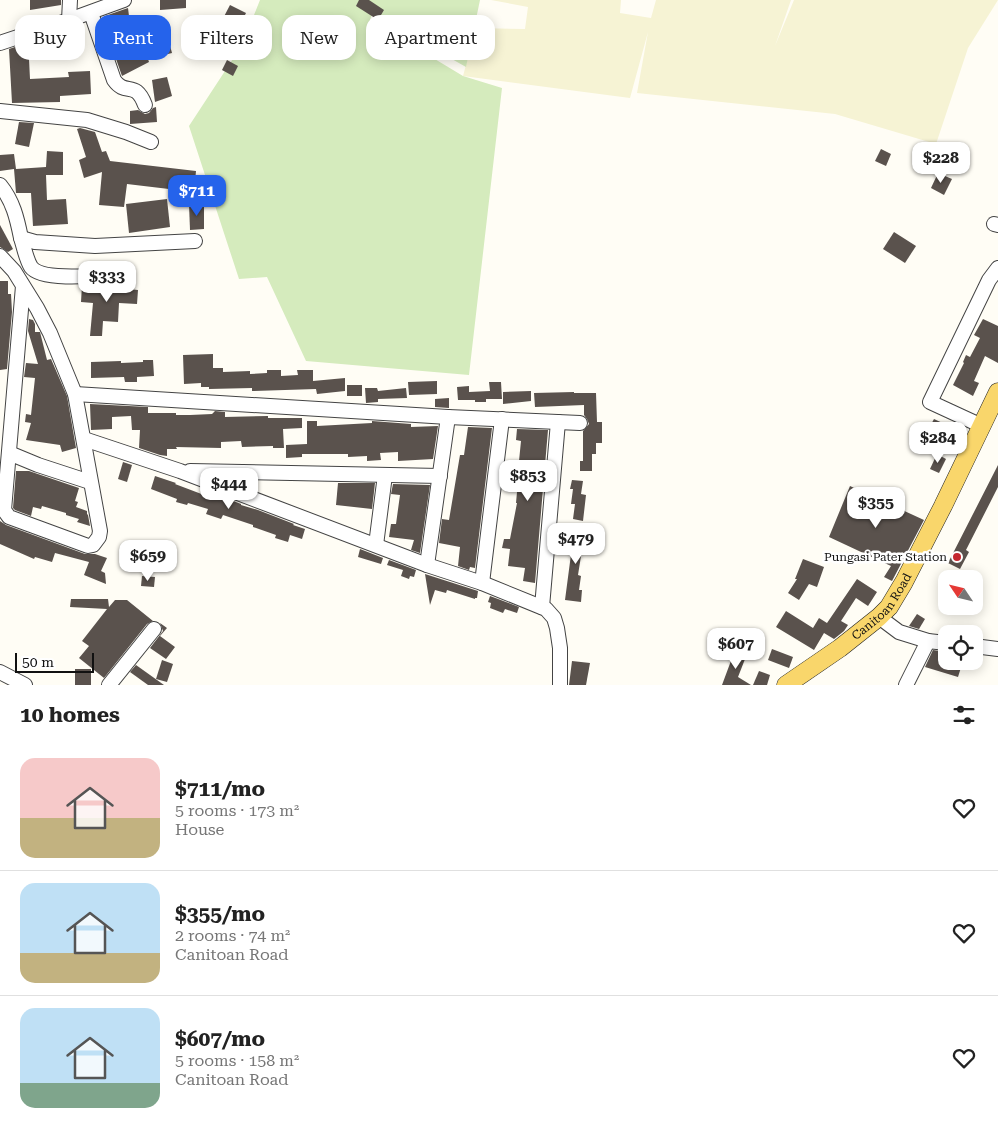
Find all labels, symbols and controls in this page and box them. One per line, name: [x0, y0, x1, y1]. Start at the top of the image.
chip: Buy: [15, 15, 85, 60]
chip: Rent: [95, 15, 171, 60]
chip: Filters: [181, 15, 272, 60]
chip: New: [282, 15, 356, 60]
chip: Apartment: [366, 15, 495, 60]
pin: $228: [911, 142, 971, 184]
text: $228: [923, 148, 959, 167]
pin: $711: [167, 174, 227, 217]
text: $711: [179, 181, 215, 200]
pin: $333: [77, 260, 137, 303]
text: $333: [89, 267, 125, 286]
pin: $284: [908, 422, 968, 464]
text: $284: [920, 428, 956, 447]
pin: $853: [498, 460, 558, 502]
text: $853: [510, 466, 546, 485]
pin: $444: [199, 468, 259, 510]
text: $444: [211, 474, 247, 493]
pin: $355: [846, 486, 906, 529]
text: $355: [858, 493, 894, 512]
pin: $479: [546, 522, 606, 565]
text: $479: [558, 529, 594, 548]
pin: $659: [118, 540, 178, 582]
text: $659: [130, 546, 166, 565]
place label: Pungasi Pater Station: [824, 550, 947, 564]
marker: Pungasi Pater Station: [951, 551, 963, 563]
north arrow: [938, 570, 982, 615]
map controls: [938, 570, 983, 670]
street label: Canitoan Road: [849, 571, 914, 643]
button: locate: [938, 625, 983, 670]
pin: $607: [706, 628, 766, 670]
text: $607: [718, 634, 754, 653]
scale bar: [15, 650, 94, 673]
text: 50 m: [22, 654, 54, 670]
icon: filters: [950, 701, 978, 729]
text: 10 homes: [20, 703, 120, 727]
text: $711/mo: [175, 777, 265, 801]
icon: home: [60, 778, 120, 838]
icon: heart: [950, 794, 978, 822]
text: 5 rooms · 173 m²: [175, 801, 299, 820]
text: House: [175, 820, 224, 839]
text: $355/mo: [175, 902, 265, 926]
icon: home: [60, 903, 120, 963]
icon: heart: [950, 919, 978, 947]
text: 2 rooms · 74 m²: [175, 926, 290, 945]
text: Canitoan Road: [175, 945, 288, 964]
text: $607/mo: [175, 1027, 265, 1051]
icon: home: [60, 1028, 120, 1088]
icon: heart: [950, 1044, 978, 1072]
text: 5 rooms · 158 m²: [175, 1051, 299, 1070]
text: Canitoan Road: [175, 1070, 288, 1089]

